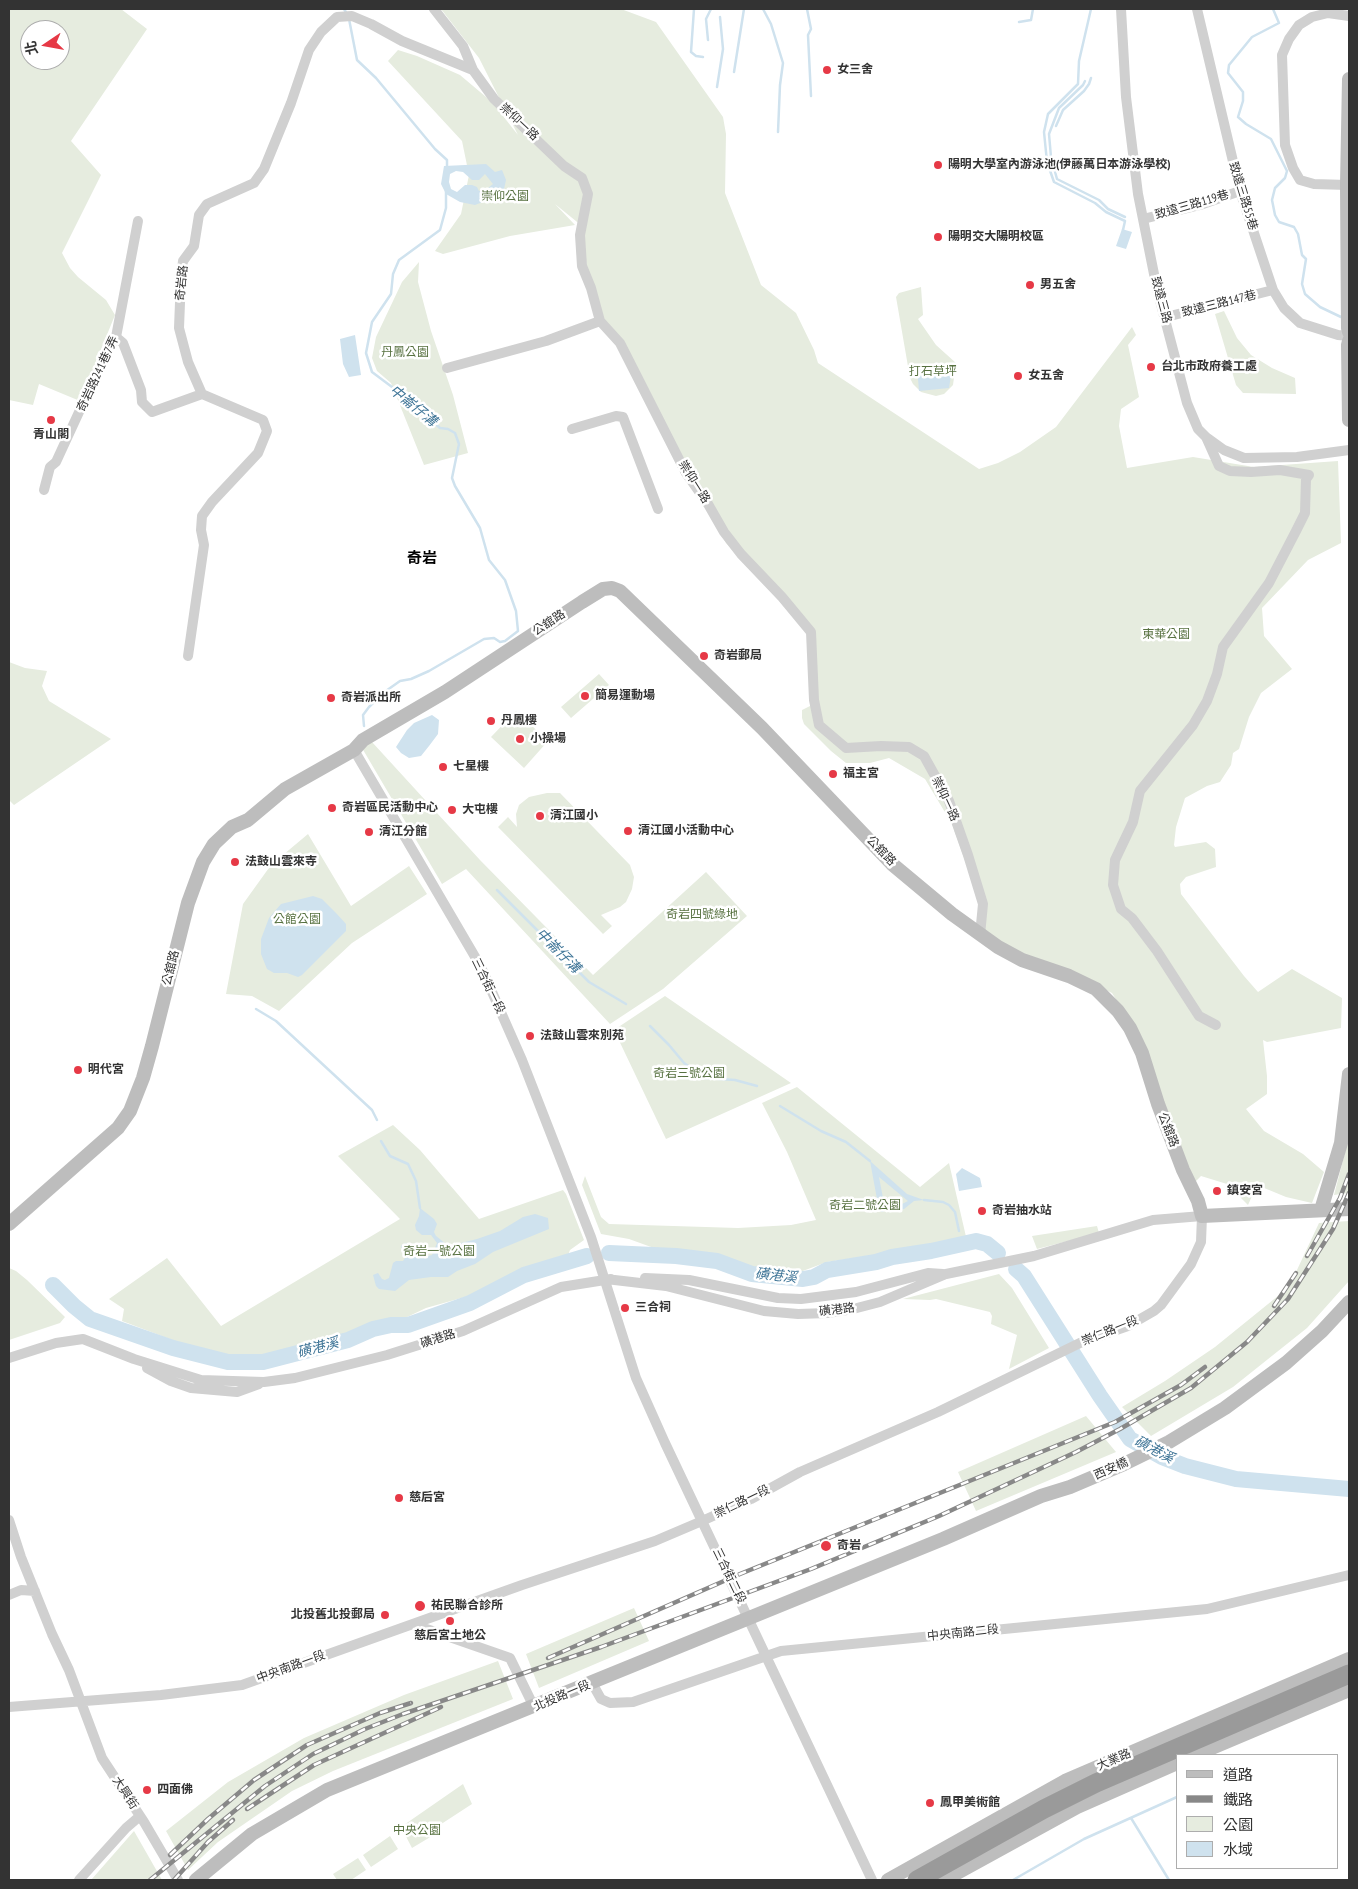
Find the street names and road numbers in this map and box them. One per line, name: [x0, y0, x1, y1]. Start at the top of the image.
street label: 崇仰一路: [497, 100, 541, 144]
street label: 致遠三路55巷: [1226, 160, 1260, 232]
street label: 致遠三路119巷: [1153, 188, 1231, 222]
street label: 奇岩路: [173, 264, 191, 302]
street label: 致遠三路: [1148, 275, 1174, 325]
street label: 致遠三路147巷: [1180, 288, 1258, 320]
street label: 奇岩路241巷7弄: [74, 334, 122, 414]
street label: 崇仰一路: [675, 458, 713, 506]
street label: 公舘路: [530, 607, 568, 639]
street label: 崇仰一路: [928, 774, 962, 824]
street label: 公舘路: [863, 833, 899, 869]
street label: 公舘路: [160, 949, 182, 987]
street label: 三合街一段: [468, 956, 508, 1016]
street label: 公舘路: [1155, 1111, 1181, 1149]
street label: 磺港路: [818, 1301, 856, 1319]
street label: 崇仁路一段: [1079, 1313, 1141, 1349]
street label: 磺港路: [419, 1327, 457, 1351]
street label: 西安橋: [1092, 1455, 1130, 1483]
street label: 崇仁路一段: [712, 1482, 772, 1522]
street label: 三合街二段: [709, 1546, 749, 1606]
street label: 中央南路二段: [926, 1622, 1000, 1644]
street label: 中央南路一段: [255, 1648, 327, 1686]
street label: 北投路一段: [532, 1678, 592, 1714]
street label: 大業路: [1095, 1746, 1133, 1774]
street label: 大興街: [109, 1774, 141, 1812]

